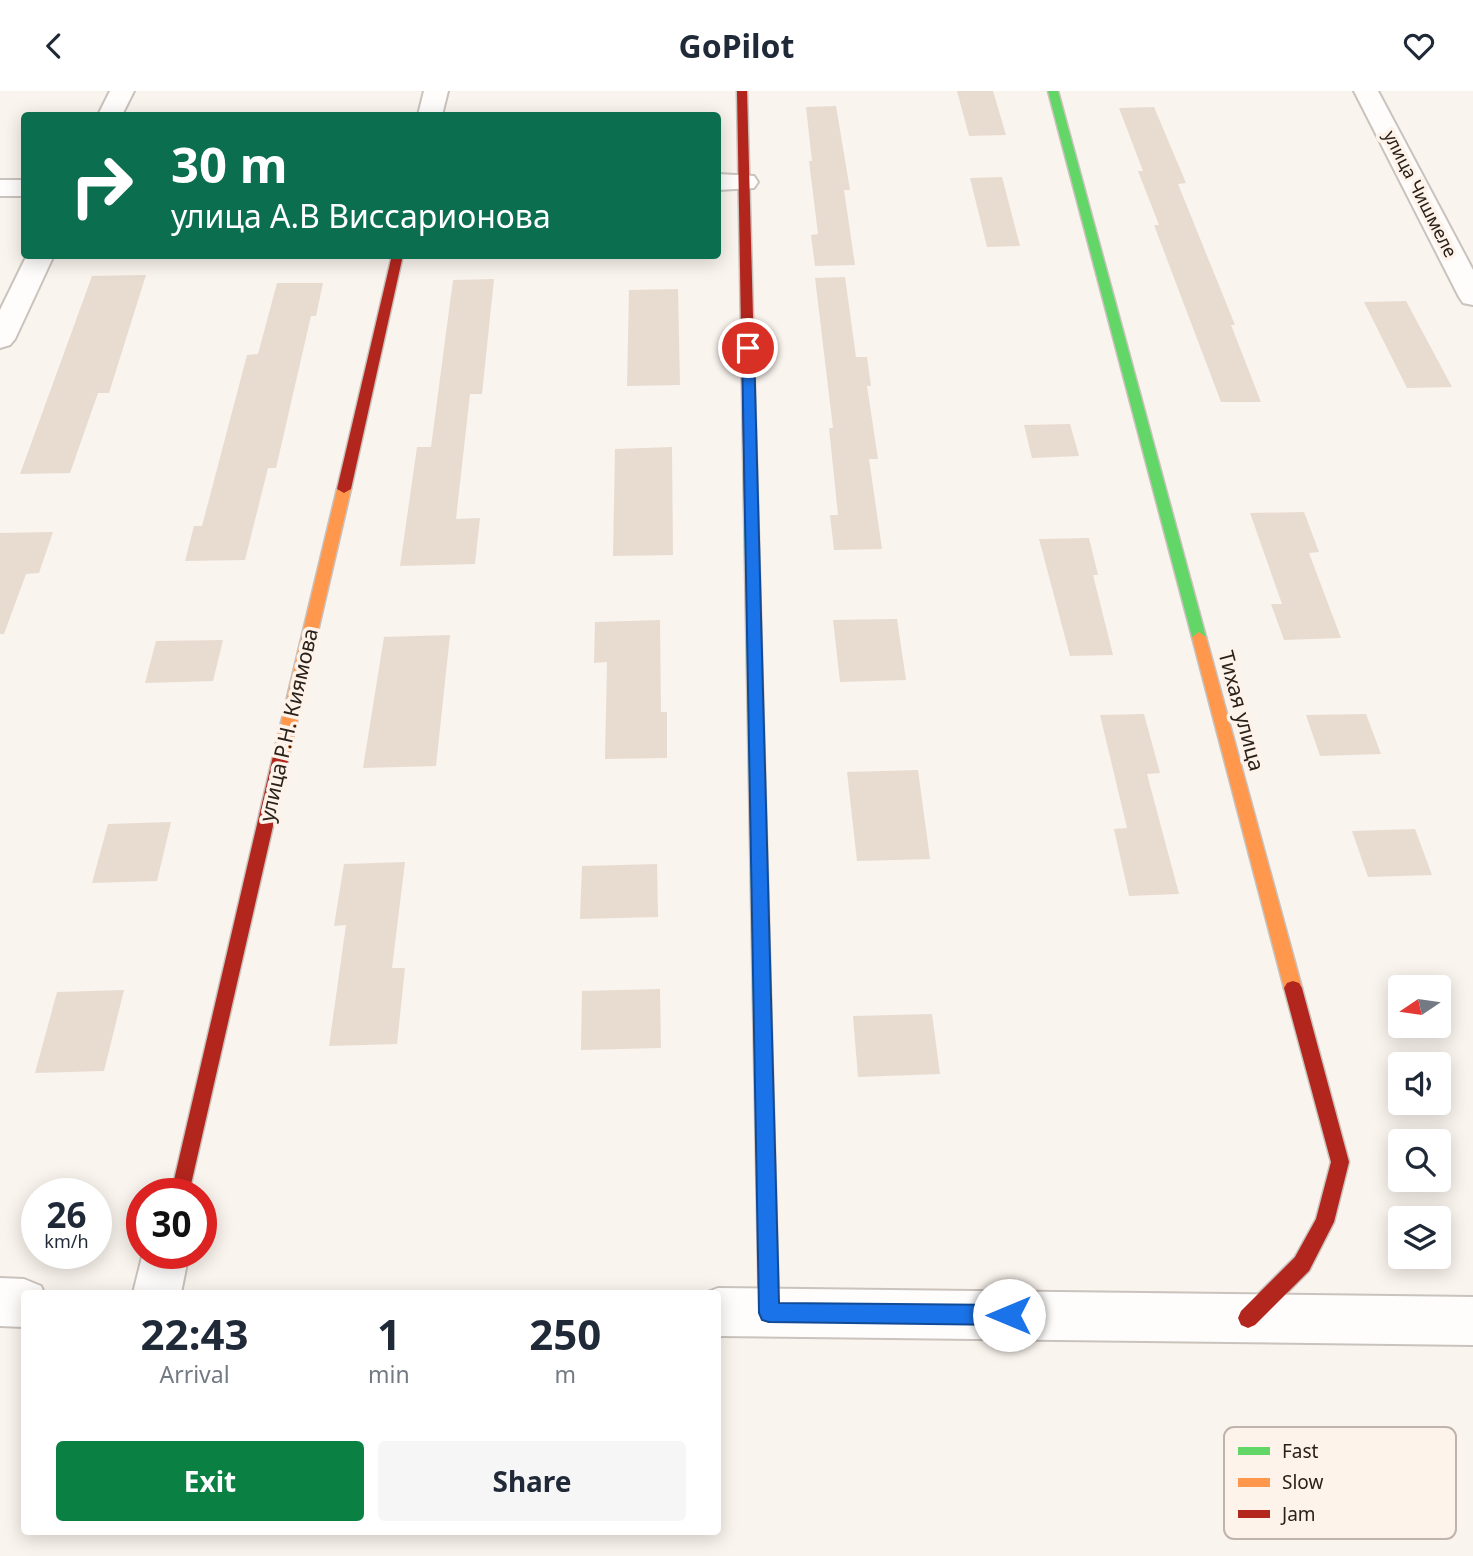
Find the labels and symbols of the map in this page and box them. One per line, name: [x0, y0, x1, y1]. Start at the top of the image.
street label: улица Чишмеле: [1379, 126, 1463, 261]
pin: [718, 318, 778, 378]
street label: улица Р.Н. Киямова: [252, 625, 324, 824]
street label: Тихая улица: [1213, 648, 1271, 774]
north arrow: [1388, 975, 1451, 1038]
speed limit sign: 30: [126, 1178, 217, 1269]
position arrow: [972, 1278, 1046, 1352]
legend: [1224, 1427, 1456, 1539]
text: Fast: [1282, 1438, 1319, 1464]
text: Slow: [1282, 1469, 1323, 1495]
text: Jam: [1280, 1501, 1316, 1527]

